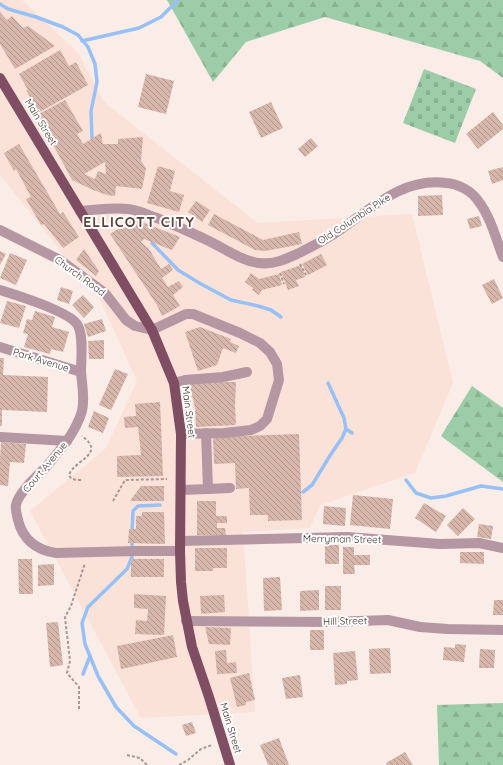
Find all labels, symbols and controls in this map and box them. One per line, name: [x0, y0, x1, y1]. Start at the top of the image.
street label: Main Street: [22, 96, 60, 148]
street label: Old Columbia Pike: [315, 190, 393, 247]
district label: ELLICOTT CITY: [83, 213, 195, 231]
street label: Church Road: [52, 253, 108, 299]
street label: Park Avenue: [11, 345, 71, 375]
street label: Main Street: [179, 385, 199, 439]
street label: Court Avenue: [20, 439, 70, 495]
street label: Merryman Street: [303, 532, 382, 546]
street label: Hill Street: [323, 614, 368, 628]
street label: Main Street: [217, 701, 245, 755]

